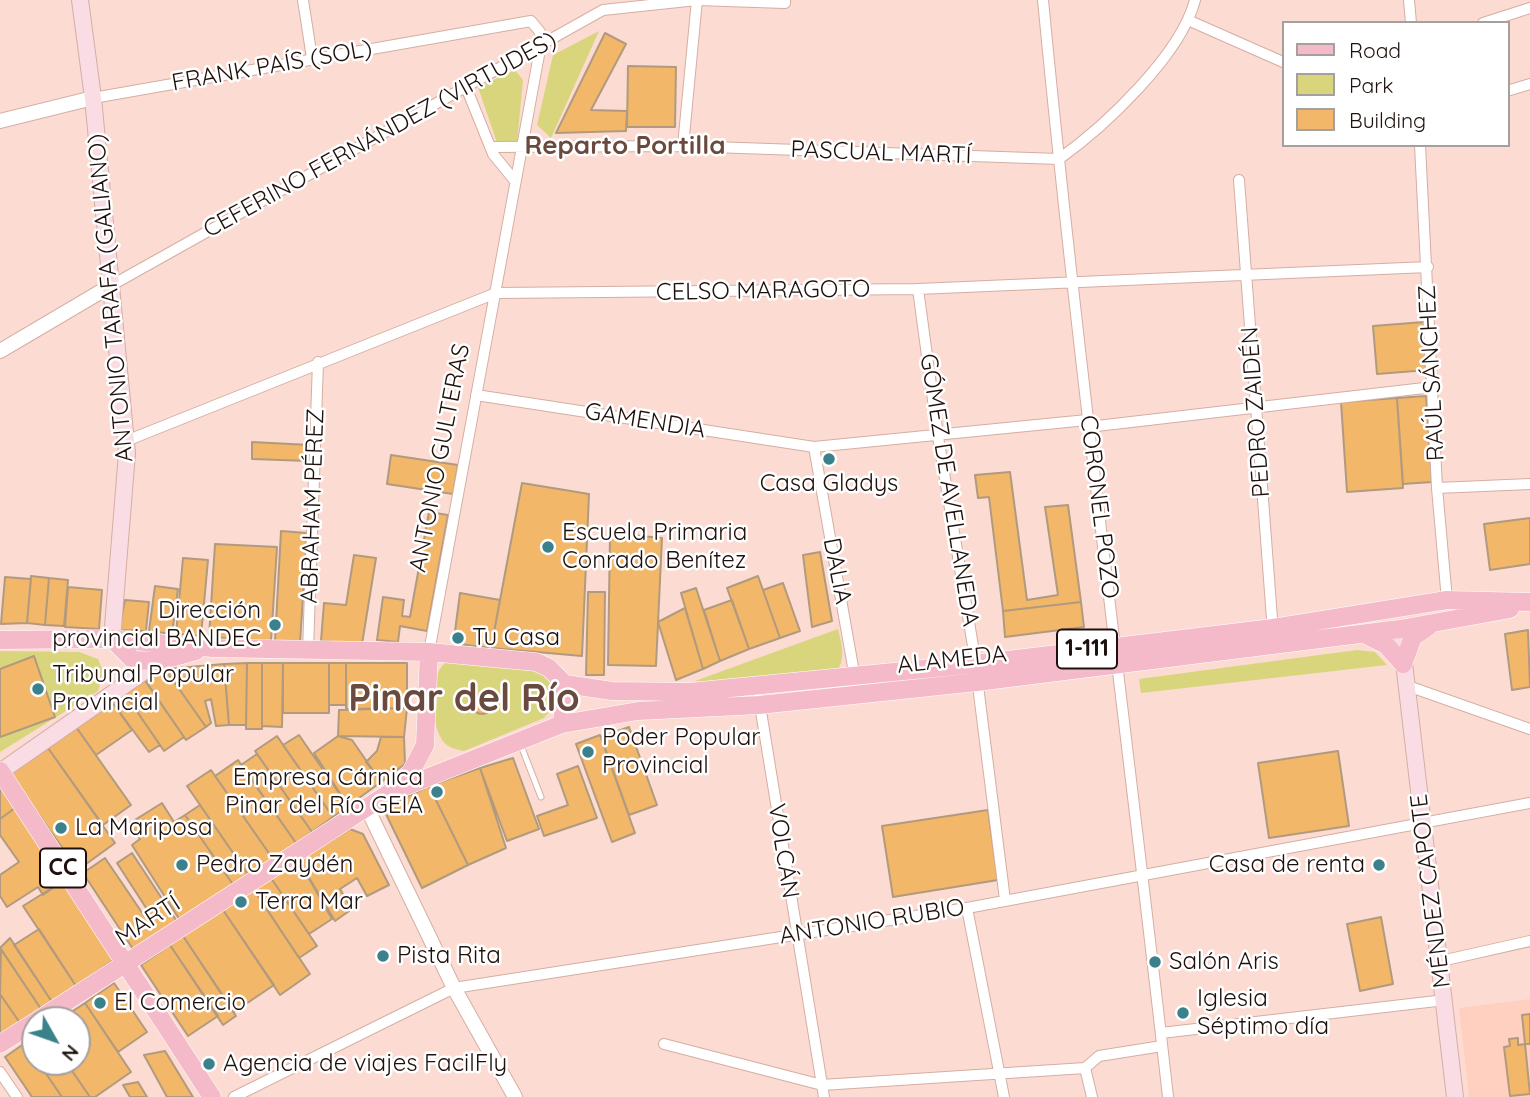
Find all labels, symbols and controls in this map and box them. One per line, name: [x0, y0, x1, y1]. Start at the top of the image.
legend: [1282, 21, 1509, 147]
street label: CEFERINO FERNÁNDEZ (VIRTUDES): [198, 26, 562, 244]
street label: FRANK PAÍS (SOL): [170, 34, 374, 98]
text: Road: [1349, 37, 1401, 63]
text: Park: [1349, 72, 1393, 98]
text: Building: [1349, 107, 1426, 133]
district label: Reparto Portilla: [524, 130, 726, 162]
street label: ANTONIO TARAFA (GALIANO): [82, 133, 140, 463]
street label: PASCUAL MARTÍ: [790, 135, 972, 171]
street label: CELSO MARAGOTO: [656, 275, 870, 307]
street label: RAÚL SÁNCHEZ: [1413, 284, 1451, 462]
street label: PEDRO ZAIDÉN: [1236, 326, 1276, 498]
street label: ANTONIO GULTERAS: [404, 341, 476, 575]
street label: GÓMEZ DE AVELLANEDA: [913, 352, 985, 628]
street label: GAMENDIA: [583, 397, 707, 445]
street label: ABRAHAM PÉREZ: [295, 408, 331, 604]
street label: CORONEL POZO: [1073, 414, 1125, 600]
marker: Casa Gladys: [821, 451, 837, 467]
place label: Casa Gladys: [760, 470, 898, 498]
place label: Escuela Primaria Conrado Benítez: [562, 519, 747, 575]
street label: DALIA: [816, 535, 858, 607]
marker: Escuela Primaria Conrado Benítez: [540, 539, 556, 555]
place label: Dirección provincial BANDEC: [52, 597, 261, 653]
marker: Dirección provincial BANDEC: [267, 617, 283, 633]
place label: Tu Casa: [472, 624, 560, 652]
road number: 1-111: [1057, 629, 1117, 668]
marker: Tu Casa: [450, 630, 466, 646]
street label: ALAMEDA: [896, 640, 1008, 680]
place label: Tribunal Popular Provincial: [52, 661, 234, 717]
district label: Pinar del Río: [348, 677, 580, 723]
marker: Tribunal Popular Provincial: [30, 681, 46, 697]
place label: Poder Popular Provincial: [602, 724, 761, 780]
marker: Poder Popular Provincial: [580, 744, 596, 760]
place label: Empresa Cárnica Pinar del Río GEIA: [225, 764, 423, 820]
marker: Empresa Cárnica Pinar del Río GEIA: [429, 784, 445, 800]
street label: MÉNDEZ CAPOTE: [1405, 792, 1457, 990]
street label: VOLCÁN: [761, 802, 805, 900]
place label: La Mariposa: [75, 814, 213, 842]
marker: La Mariposa: [53, 820, 69, 836]
road number: CC: [40, 848, 86, 888]
place label: Pedro Zaydén: [196, 851, 353, 879]
place label: Casa de renta: [1209, 851, 1365, 879]
marker: Pedro Zaydén: [174, 857, 190, 873]
marker: Casa de renta: [1371, 857, 1387, 873]
place label: Terra Mar: [255, 888, 363, 916]
street label: MARTÍ: [110, 889, 186, 953]
street label: ANTONIO RUBIO: [777, 893, 967, 951]
marker: Terra Mar: [233, 894, 249, 910]
place label: Pista Rita: [397, 942, 501, 970]
marker: Pista Rita: [375, 948, 391, 964]
place label: Salón Aris: [1169, 948, 1279, 976]
marker: Salón Aris: [1147, 954, 1163, 970]
place label: Iglesia Séptimo día: [1197, 985, 1329, 1041]
place label: El Comercio: [114, 989, 246, 1017]
marker: El Comercio: [92, 995, 108, 1011]
marker: Iglesia Séptimo día: [1175, 1005, 1191, 1021]
north arrow: [21, 1006, 91, 1076]
text: N: [57, 1040, 84, 1066]
place label: Agencia de viajes FacilFly: [223, 1050, 507, 1078]
marker: Agencia de viajes FacilFly: [201, 1056, 217, 1072]

